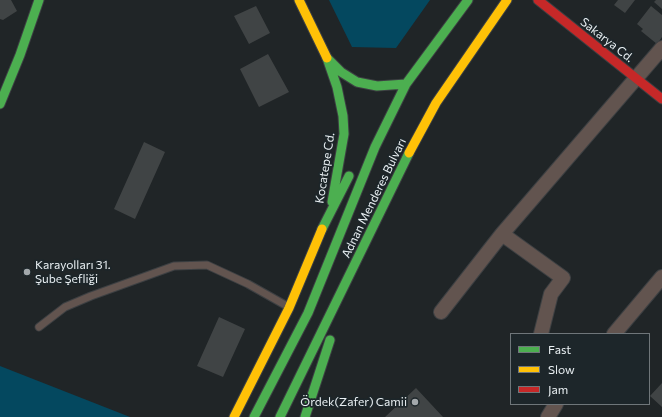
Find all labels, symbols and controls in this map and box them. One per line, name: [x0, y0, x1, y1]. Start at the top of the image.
street label: Sakarya Cd.: [578, 15, 636, 65]
street label: Kocatepe Cd.: [312, 131, 338, 205]
street label: Adnan Menderes Bulvarı: [339, 136, 409, 260]
place label: Karayolları 31. Şube Şefliği: [35, 258, 111, 286]
marker: Karayolları 31. Şube Şefliği: [22, 267, 32, 277]
legend: [510, 333, 650, 405]
text: Fast: [548, 342, 571, 356]
text: Slow: [548, 362, 575, 376]
text: Jam: [548, 382, 568, 396]
place label: Ördek(Zafer) Camii: [300, 395, 407, 409]
marker: Ördek(Zafer) Camii: [410, 397, 420, 407]

